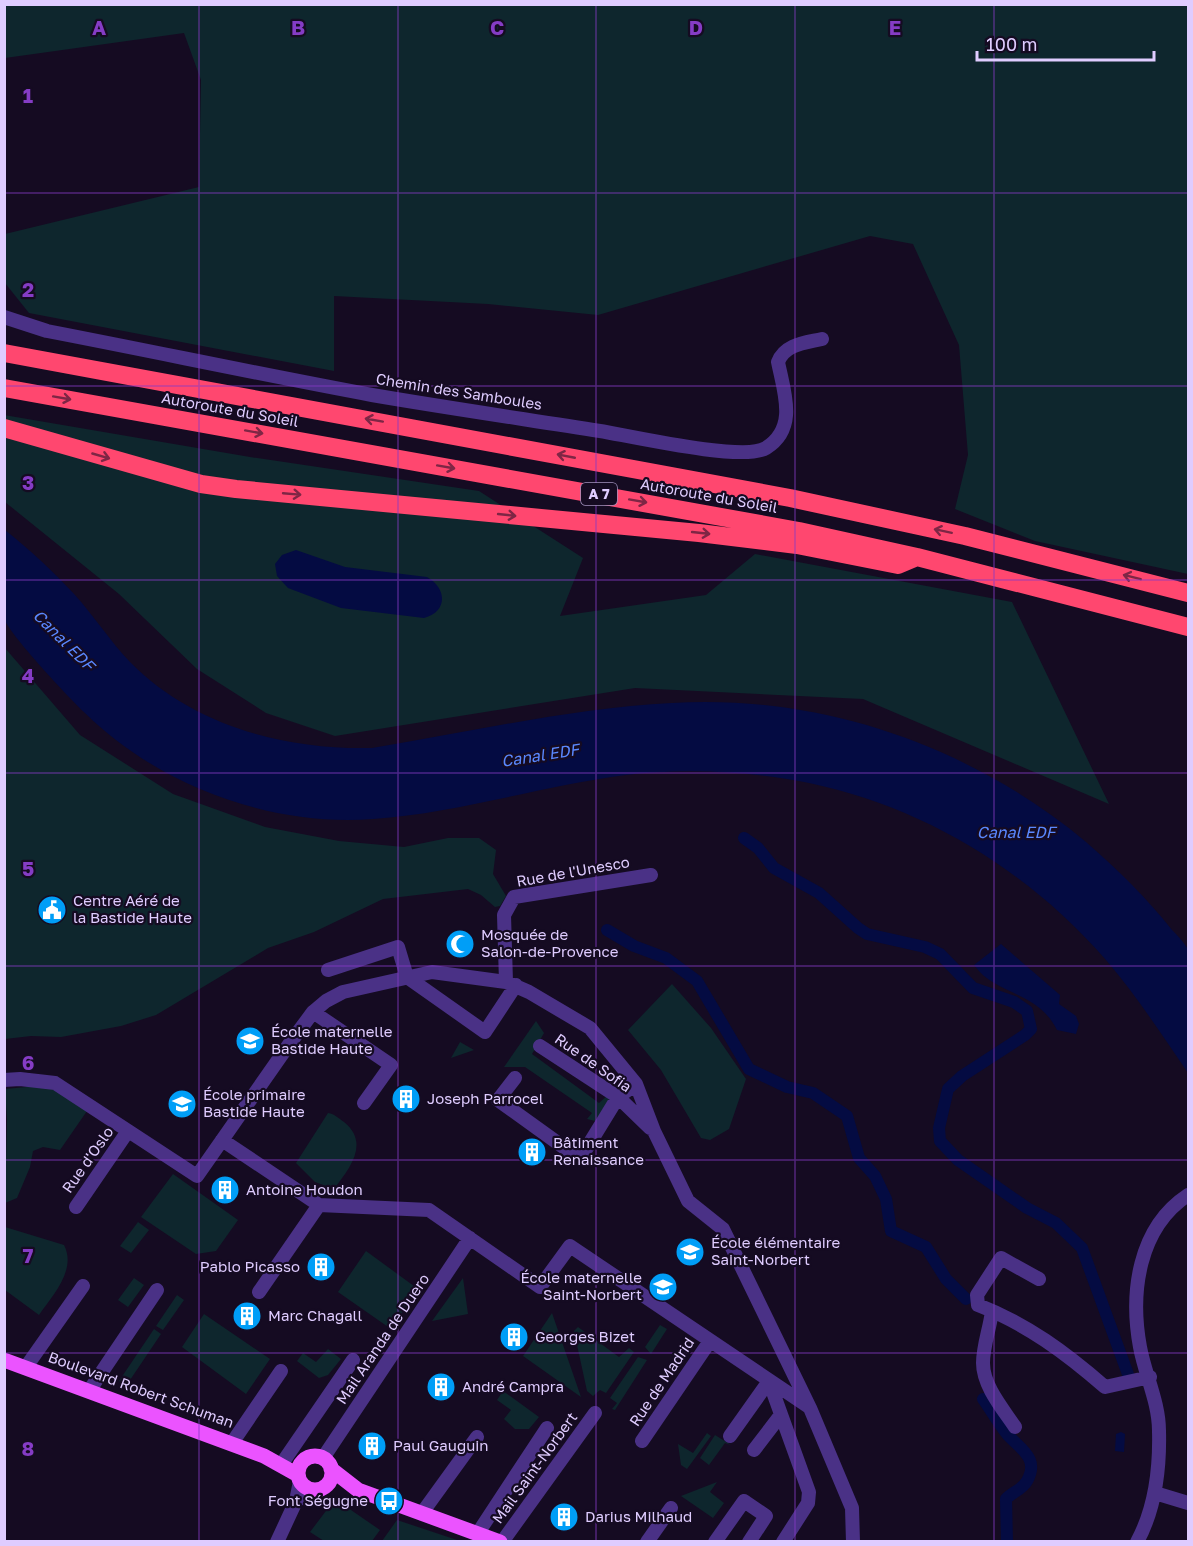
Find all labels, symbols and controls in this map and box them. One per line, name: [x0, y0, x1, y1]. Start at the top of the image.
text: A: [92, 15, 106, 39]
text: B: [291, 15, 305, 39]
text: C: [490, 15, 504, 39]
text: D: [689, 15, 703, 39]
text: E: [889, 15, 901, 39]
scale bar: [977, 24, 1154, 62]
text: 100 m: [986, 33, 1037, 55]
text: 1: [23, 83, 33, 107]
text: 2: [22, 277, 34, 301]
street label: Chemin des Samboules: [375, 369, 544, 413]
street label: Autoroute du Soleil: [160, 388, 300, 430]
one-way arrow: [52, 393, 71, 404]
one-way arrow: [365, 414, 385, 425]
one-way arrow: [244, 427, 263, 438]
one-way arrow: [557, 450, 576, 461]
one-way arrow: [91, 451, 110, 462]
one-way arrow: [436, 461, 455, 472]
text: 3: [22, 470, 34, 494]
street label: Autoroute du Soleil: [639, 474, 779, 516]
road number: A 7: [581, 483, 617, 505]
one-way arrow: [281, 489, 301, 500]
one-way arrow: [628, 496, 647, 507]
one-way arrow: [496, 510, 516, 521]
one-way arrow: [933, 525, 952, 537]
one-way arrow: [690, 528, 710, 539]
one-way arrow: [1123, 571, 1142, 583]
water label: Canal EDF: [29, 605, 101, 677]
text: 4: [22, 663, 34, 687]
water label: Canal EDF: [500, 739, 583, 771]
water label: Canal EDF: [977, 822, 1058, 842]
street label: Rue de l'Unesco: [515, 852, 631, 890]
text: 5: [22, 856, 34, 880]
place label: Centre Aéré de la Bastide Haute: [73, 891, 192, 926]
public building icon: Centre Aéré de la Bastide Haute: [36, 894, 68, 926]
place label: Mosquée de Salon-de-Provence: [481, 925, 619, 960]
mosque icon: Mosquée de Salon-de-Provence: [444, 928, 476, 960]
place label: École maternelle Bastide Haute: [271, 1022, 393, 1057]
school or university icon: École maternelle Bastide Haute: [234, 1025, 266, 1057]
street label: Rue de Sofia: [552, 1029, 635, 1095]
text: 6: [22, 1050, 34, 1074]
building icon: Joseph Parrocel: [390, 1083, 422, 1115]
place label: École primaire Bastide Haute: [203, 1085, 306, 1120]
school or university icon: École primaire Bastide Haute: [166, 1088, 198, 1120]
place label: Joseph Parrocel: [427, 1089, 544, 1107]
street label: Rue d'Oslo: [58, 1123, 117, 1196]
place label: Bâtiment Renaissance: [553, 1133, 644, 1168]
building icon: Bâtiment Renaissance: [516, 1136, 548, 1168]
building icon: Antoine Houdon: [209, 1174, 241, 1206]
place label: Antoine Houdon: [246, 1180, 363, 1198]
place label: École élémentaire Saint-Norbert: [711, 1233, 841, 1268]
school or university icon: École élémentaire Saint-Norbert: [674, 1236, 706, 1268]
text: 7: [23, 1243, 34, 1267]
building icon: Pablo Picasso: [305, 1251, 337, 1283]
place label: Pablo Picasso: [200, 1257, 300, 1275]
place label: École maternelle Saint-Norbert: [520, 1268, 642, 1303]
street label: Mail Aranda de Duero: [332, 1270, 433, 1407]
school or university icon: École maternelle Saint-Norbert: [647, 1271, 679, 1303]
building icon: Marc Chagall: [231, 1300, 263, 1332]
place label: Marc Chagall: [268, 1306, 362, 1324]
building icon: Georges Bizet: [498, 1321, 530, 1353]
place label: Georges Bizet: [535, 1327, 635, 1345]
street label: Rue de Madrid: [625, 1334, 697, 1429]
street label: Boulevard Robert Schuman: [46, 1347, 237, 1431]
building icon: André Campra: [425, 1371, 457, 1403]
place label: André Campra: [462, 1377, 564, 1395]
street label: Mail Saint-Norbert: [488, 1408, 581, 1526]
building icon: Paul Gauguin: [356, 1430, 388, 1462]
text: 8: [22, 1436, 34, 1460]
place label: Paul Gauguin: [393, 1436, 488, 1454]
bus stop icon: Font Ségugne: [373, 1485, 405, 1517]
place label: Font Ségugne: [268, 1491, 368, 1509]
building icon: Darius Milhaud: [548, 1501, 580, 1533]
place label: Darius Milhaud: [585, 1507, 692, 1525]

